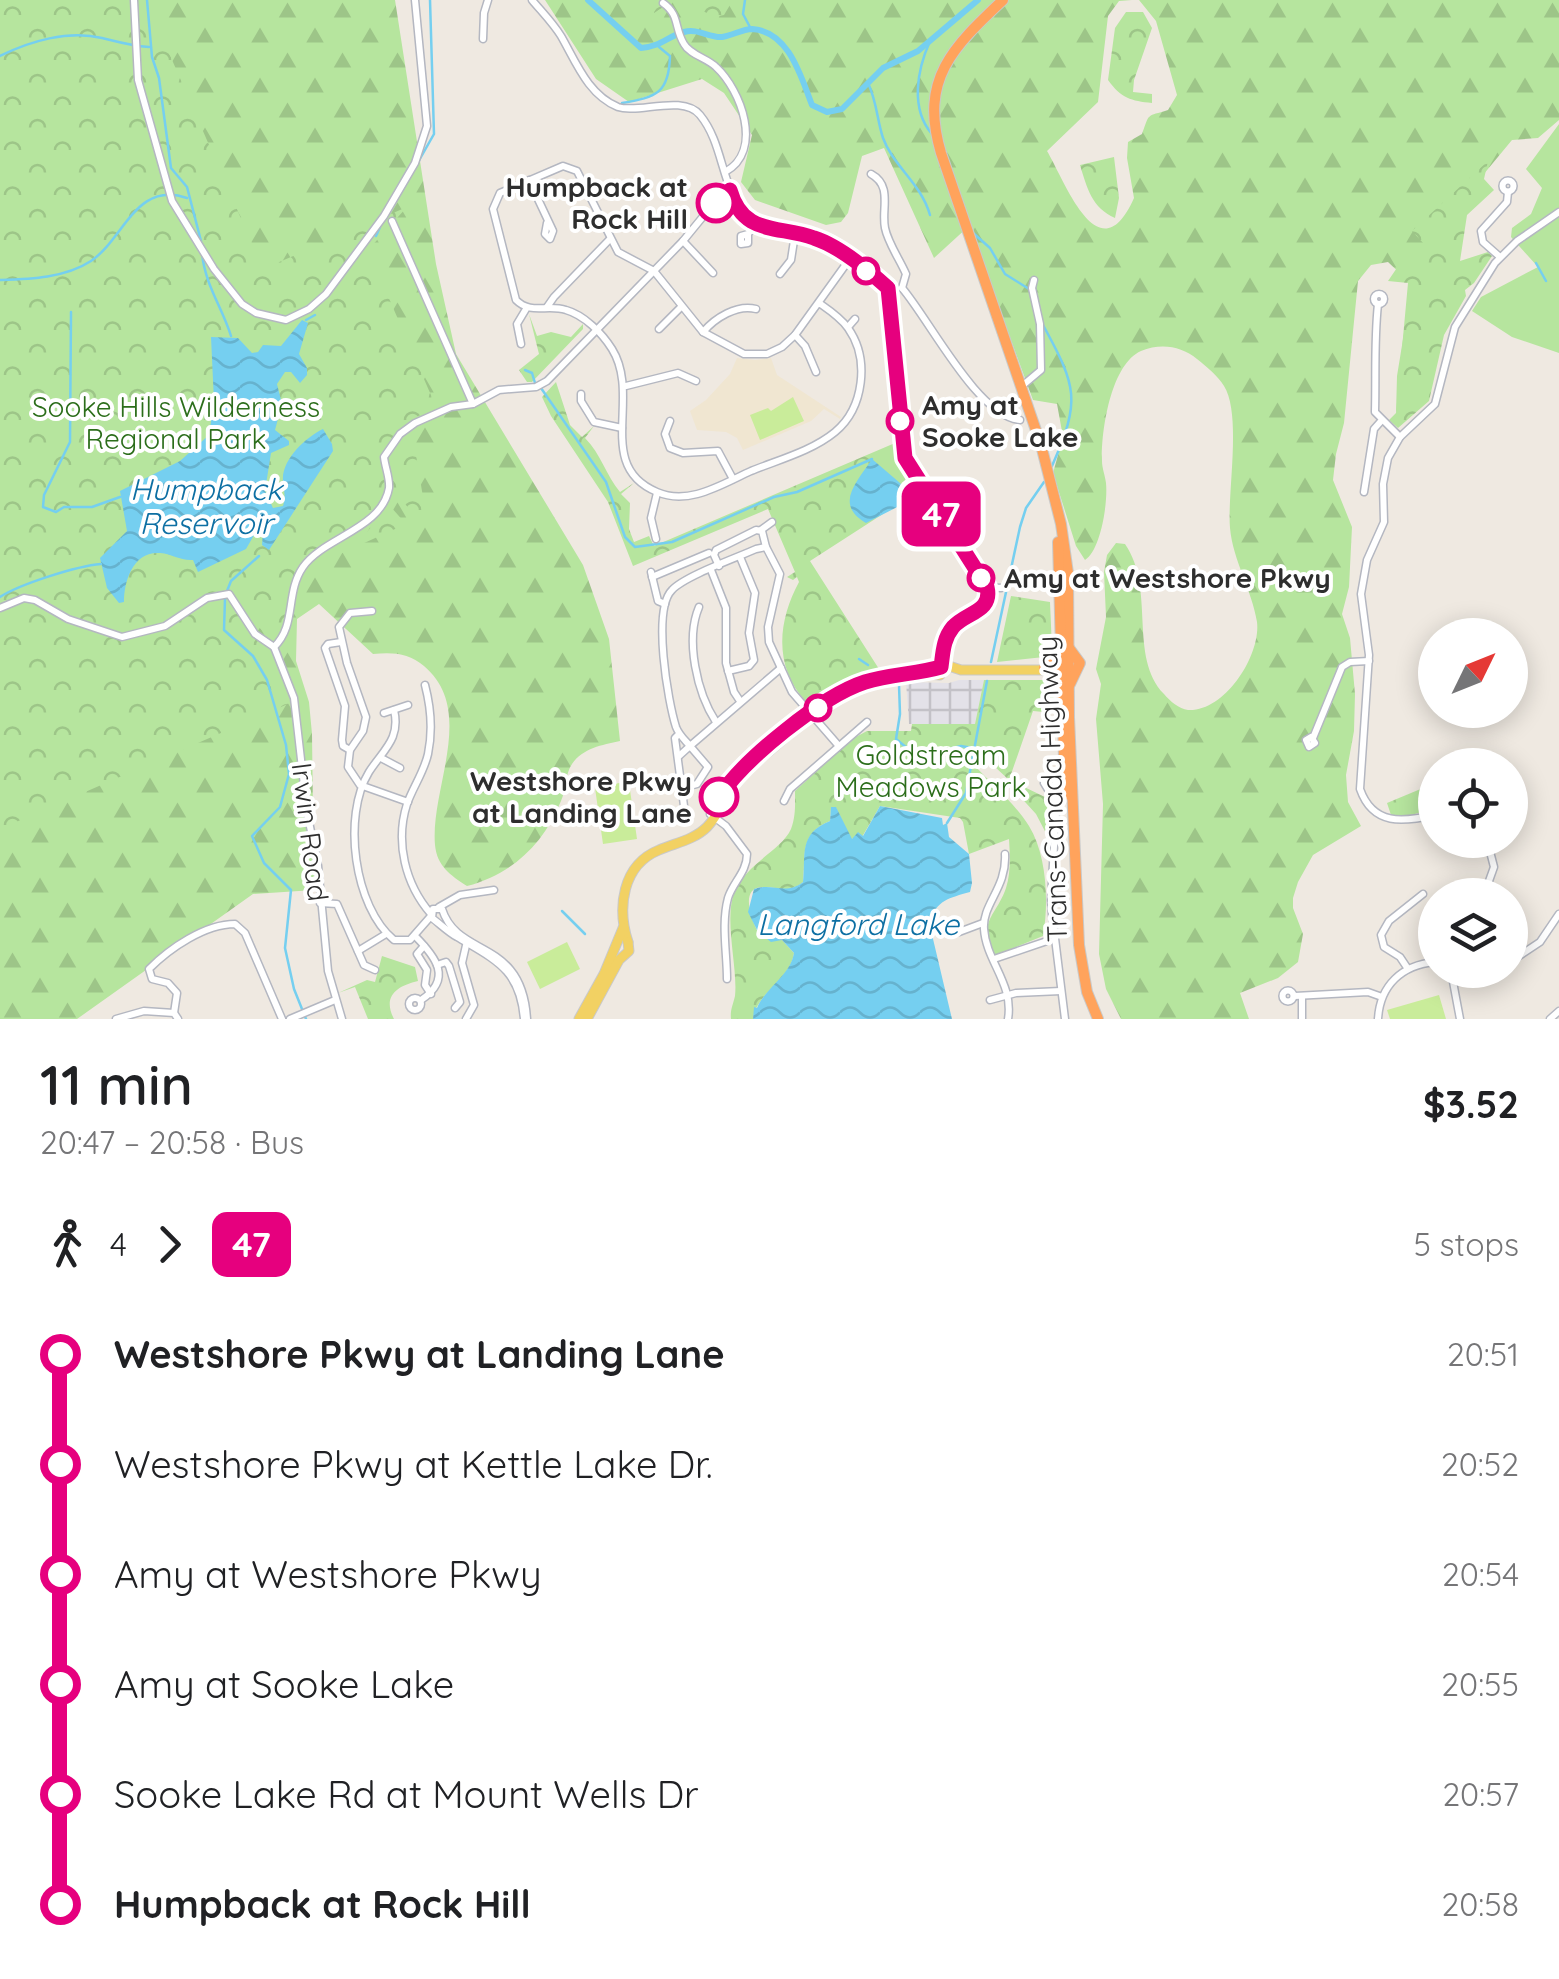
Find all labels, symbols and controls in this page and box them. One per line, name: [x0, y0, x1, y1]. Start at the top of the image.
place label: Humpback at Rock Hill: [505, 169, 688, 236]
marker: Humpback at Rock Hill: [697, 184, 735, 222]
unlabelled marker: [853, 258, 879, 284]
place label: Amy at Sooke Lake: [922, 387, 1079, 454]
park label: Sooke Hills Wilderness Regional Park: [32, 389, 320, 456]
marker: Amy at Sooke Lake: [887, 408, 913, 434]
water label: Humpback Reservoir: [130, 470, 285, 542]
line badge: 47: [896, 482, 986, 546]
text: 47: [922, 492, 960, 536]
place label: Amy at Westshore Pkwy: [1004, 560, 1331, 595]
marker: Amy at Westshore Pkwy: [968, 565, 994, 591]
north arrow: [1418, 618, 1528, 728]
map controls: [1418, 618, 1528, 988]
street label: Trans-Canada Highway: [1029, 635, 1074, 943]
unlabelled marker: [805, 695, 831, 721]
park label: Goldstream Meadows Park: [836, 737, 1026, 804]
button: locate: [1418, 748, 1528, 858]
street label: Irwin Road: [285, 761, 336, 903]
place label: Westshore Pkwy at Landing Lane: [470, 763, 692, 830]
marker: Westshore Pkwy at Landing Lane: [700, 778, 738, 816]
button: layers: [1418, 878, 1528, 988]
water label: Langford Lake: [757, 905, 960, 943]
text: 11 min: [40, 1050, 193, 1119]
text: $3.52: [1423, 1080, 1519, 1128]
text: 20:47 – 20:58 · Bus: [40, 1122, 304, 1162]
icon: walk: [40, 1217, 95, 1272]
icon: forward: [142, 1217, 197, 1272]
text: 47: [232, 1222, 271, 1266]
text: 4: [110, 1224, 127, 1264]
text: 5 stops: [1413, 1224, 1519, 1264]
text: Westshore Pkwy at Landing Lane: [114, 1330, 725, 1378]
text: 20:51: [1447, 1334, 1519, 1374]
text: Westshore Pkwy at Kettle Lake Dr.: [114, 1440, 713, 1488]
text: 20:52: [1441, 1444, 1519, 1484]
text: Amy at Westshore Pkwy: [114, 1550, 542, 1598]
text: 20:54: [1442, 1554, 1519, 1594]
text: Amy at Sooke Lake: [114, 1660, 454, 1708]
text: 20:55: [1441, 1664, 1519, 1704]
text: Sooke Lake Rd at Mount Wells Dr: [114, 1770, 699, 1818]
text: 20:57: [1442, 1774, 1519, 1814]
text: Humpback at Rock Hill: [114, 1880, 531, 1928]
text: 20:58: [1442, 1884, 1519, 1924]

